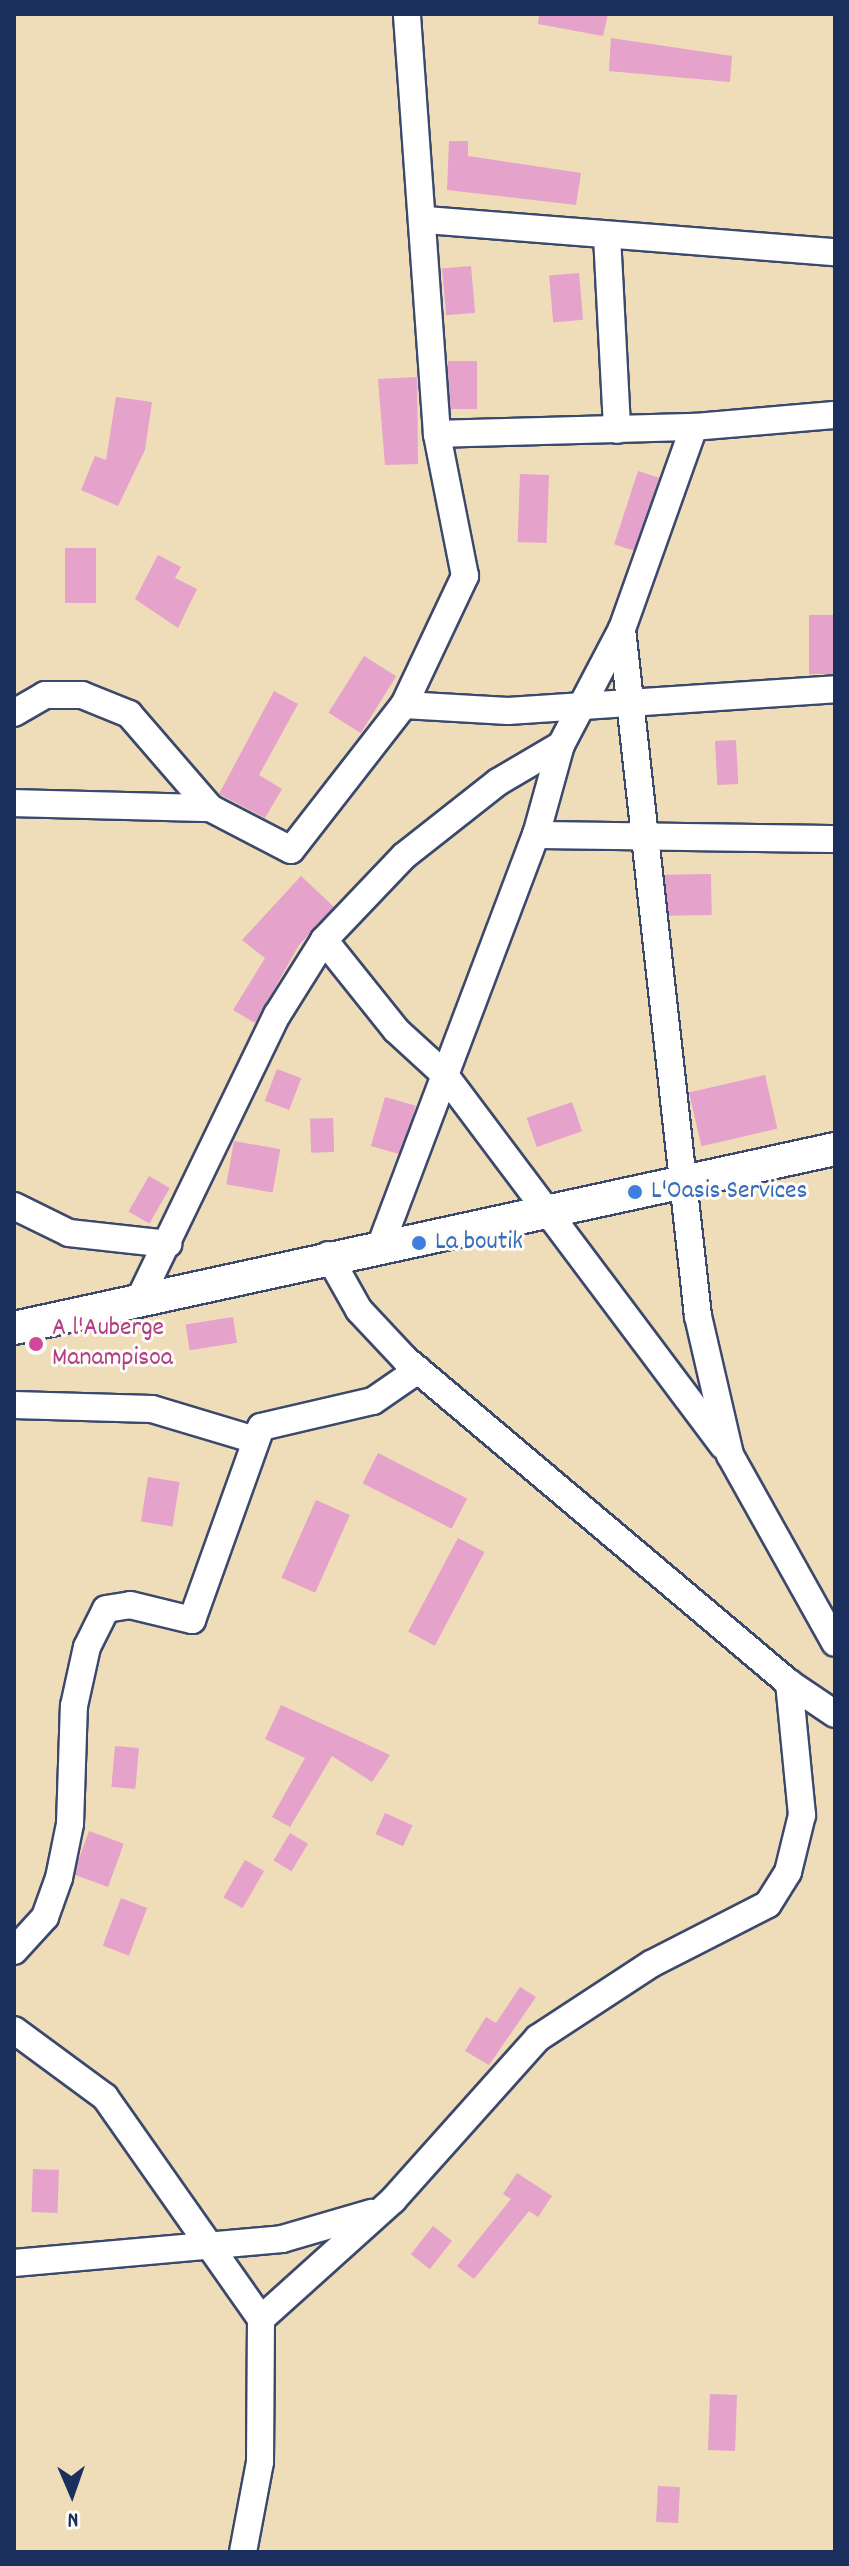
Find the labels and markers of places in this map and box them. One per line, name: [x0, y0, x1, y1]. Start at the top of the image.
place label: L'Oasis Services: [651, 1176, 807, 1208]
marker: L'Oasis Services: [626, 1183, 644, 1201]
place label: La boutik: [435, 1227, 523, 1259]
marker: La boutik: [410, 1234, 428, 1252]
place label: A l'Auberge Manampisoa: [52, 1313, 173, 1374]
marker: A l'Auberge Manampisoa: [27, 1335, 45, 1353]

